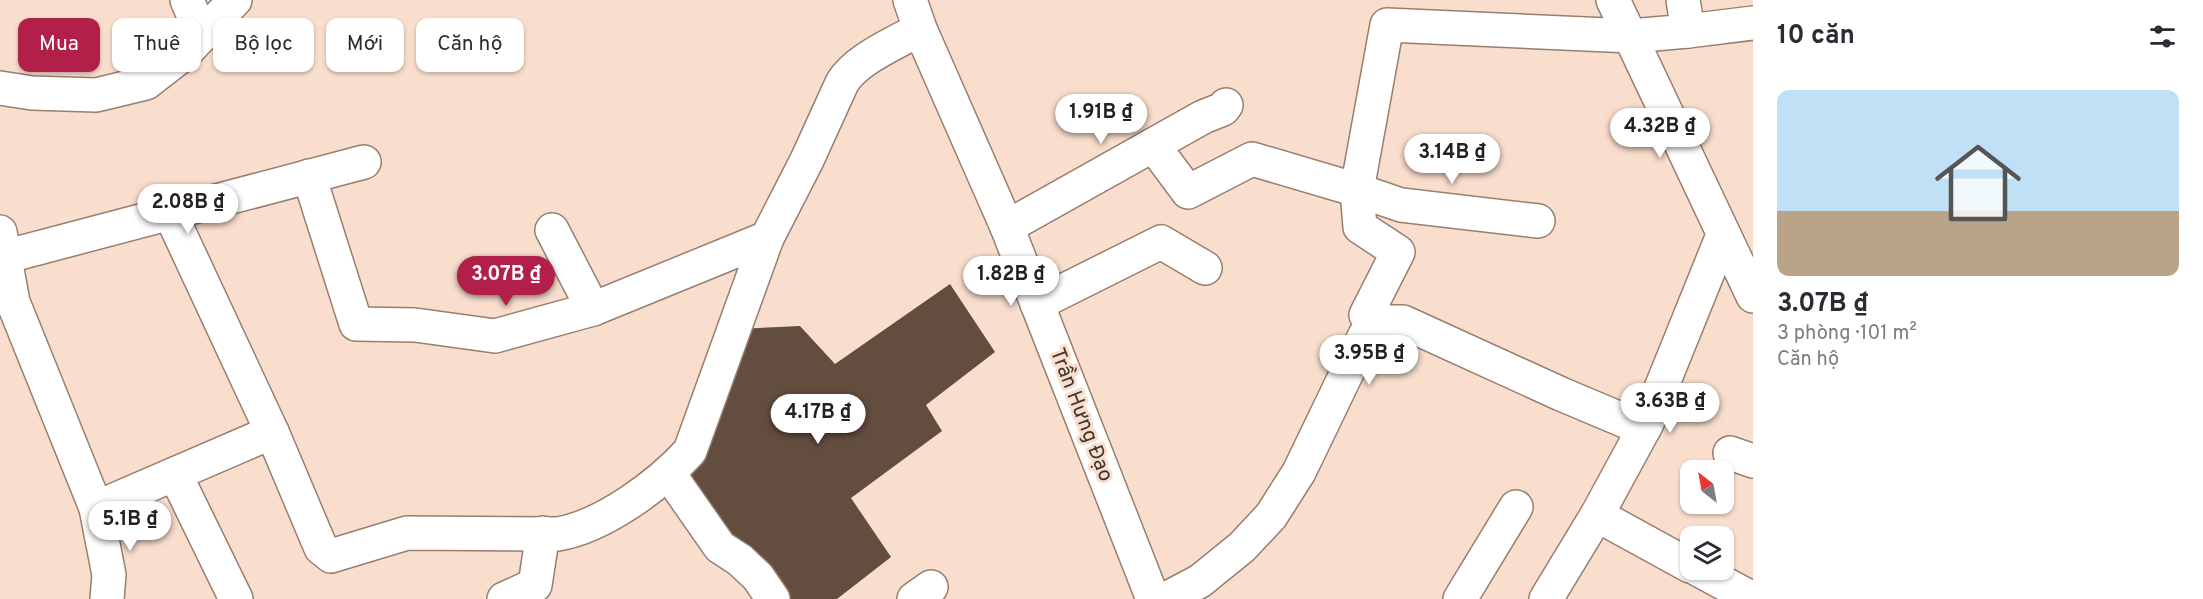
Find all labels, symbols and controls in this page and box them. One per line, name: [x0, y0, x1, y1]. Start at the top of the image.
chip: Mua: [18, 18, 100, 72]
chip: Thuê: [112, 18, 201, 72]
chip: Bộ lọc: [213, 18, 314, 72]
chip: Mới: [326, 18, 404, 72]
chip: Căn hộ: [416, 18, 524, 72]
text: 10 căn: [1777, 20, 1855, 53]
icon: filters: [2146, 20, 2179, 53]
pin: 1.91B ₫: [1046, 94, 1156, 145]
text: 1.91B ₫: [1069, 100, 1133, 126]
pin: 4.32B ₫: [1605, 108, 1715, 159]
text: 4.32B ₫: [1624, 114, 1696, 140]
icon: home: [1924, 129, 2032, 237]
pin: 3.14B ₫: [1397, 134, 1507, 185]
text: 3.14B ₫: [1418, 140, 1486, 166]
pin: 2.08B ₫: [133, 184, 243, 235]
text: 2.08B ₫: [151, 190, 225, 216]
pin: 3.07B ₫: [451, 256, 561, 307]
pin: 1.82B ₫: [956, 256, 1066, 307]
text: 3.07B ₫: [471, 262, 541, 288]
text: 1.82B ₫: [977, 262, 1045, 288]
text: 3.07B ₫: [1777, 288, 1868, 321]
text: 3 phòng · 101 m²: [1777, 321, 1917, 347]
pin: 3.95B ₫: [1314, 335, 1424, 386]
text: 3.95B ₫: [1333, 341, 1405, 367]
street label: Trần Hưng Đạo: [1043, 344, 1119, 486]
text: Căn hộ: [1777, 347, 1839, 373]
pin: 3.63B ₫: [1615, 383, 1725, 434]
text: 3.63B ₫: [1635, 389, 1705, 415]
pin: 4.17B ₫: [763, 394, 873, 445]
text: 4.17B ₫: [785, 400, 851, 426]
north arrow: [1680, 460, 1734, 514]
map controls: [1680, 460, 1734, 580]
pin: 5.1B ₫: [81, 501, 179, 552]
text: 5.1B ₫: [102, 507, 158, 533]
button: layers: [1680, 526, 1734, 580]

